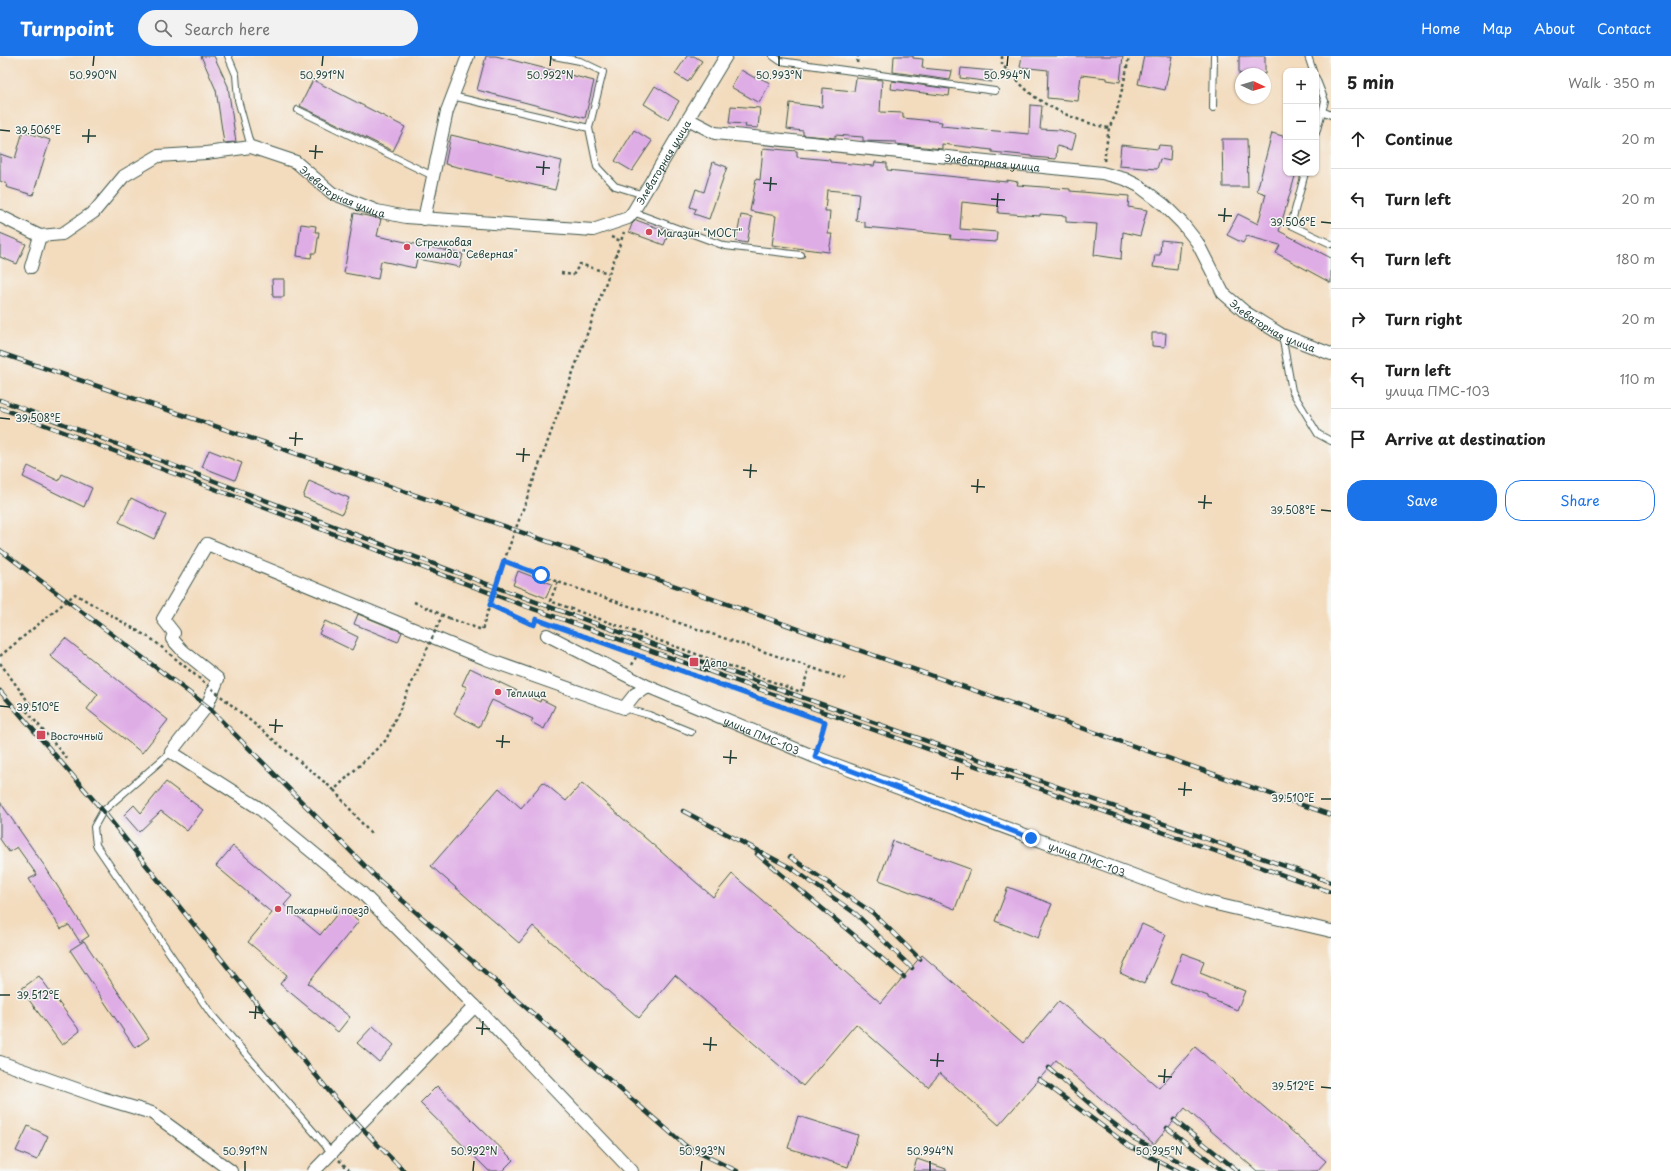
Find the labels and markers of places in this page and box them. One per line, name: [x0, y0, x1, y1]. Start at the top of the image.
place label: Магазин "МОСТ": [657, 225, 743, 240]
marker: Магазин "МОСТ": [644, 227, 654, 237]
place label: Стрелковая команда "Северная": [415, 234, 518, 261]
marker: Стрелковая команда "Северная": [402, 242, 412, 252]
place label: Депо: [702, 655, 728, 670]
marker: Депо: [688, 656, 700, 668]
place label: Теплица: [506, 685, 547, 700]
marker: Теплица: [493, 687, 503, 697]
place label: Восточный: [50, 728, 104, 743]
marker: Восточный: [35, 729, 47, 741]
place label: Пожарный поезд: [286, 902, 369, 917]
marker: Пожарный поезд: [273, 904, 283, 914]

